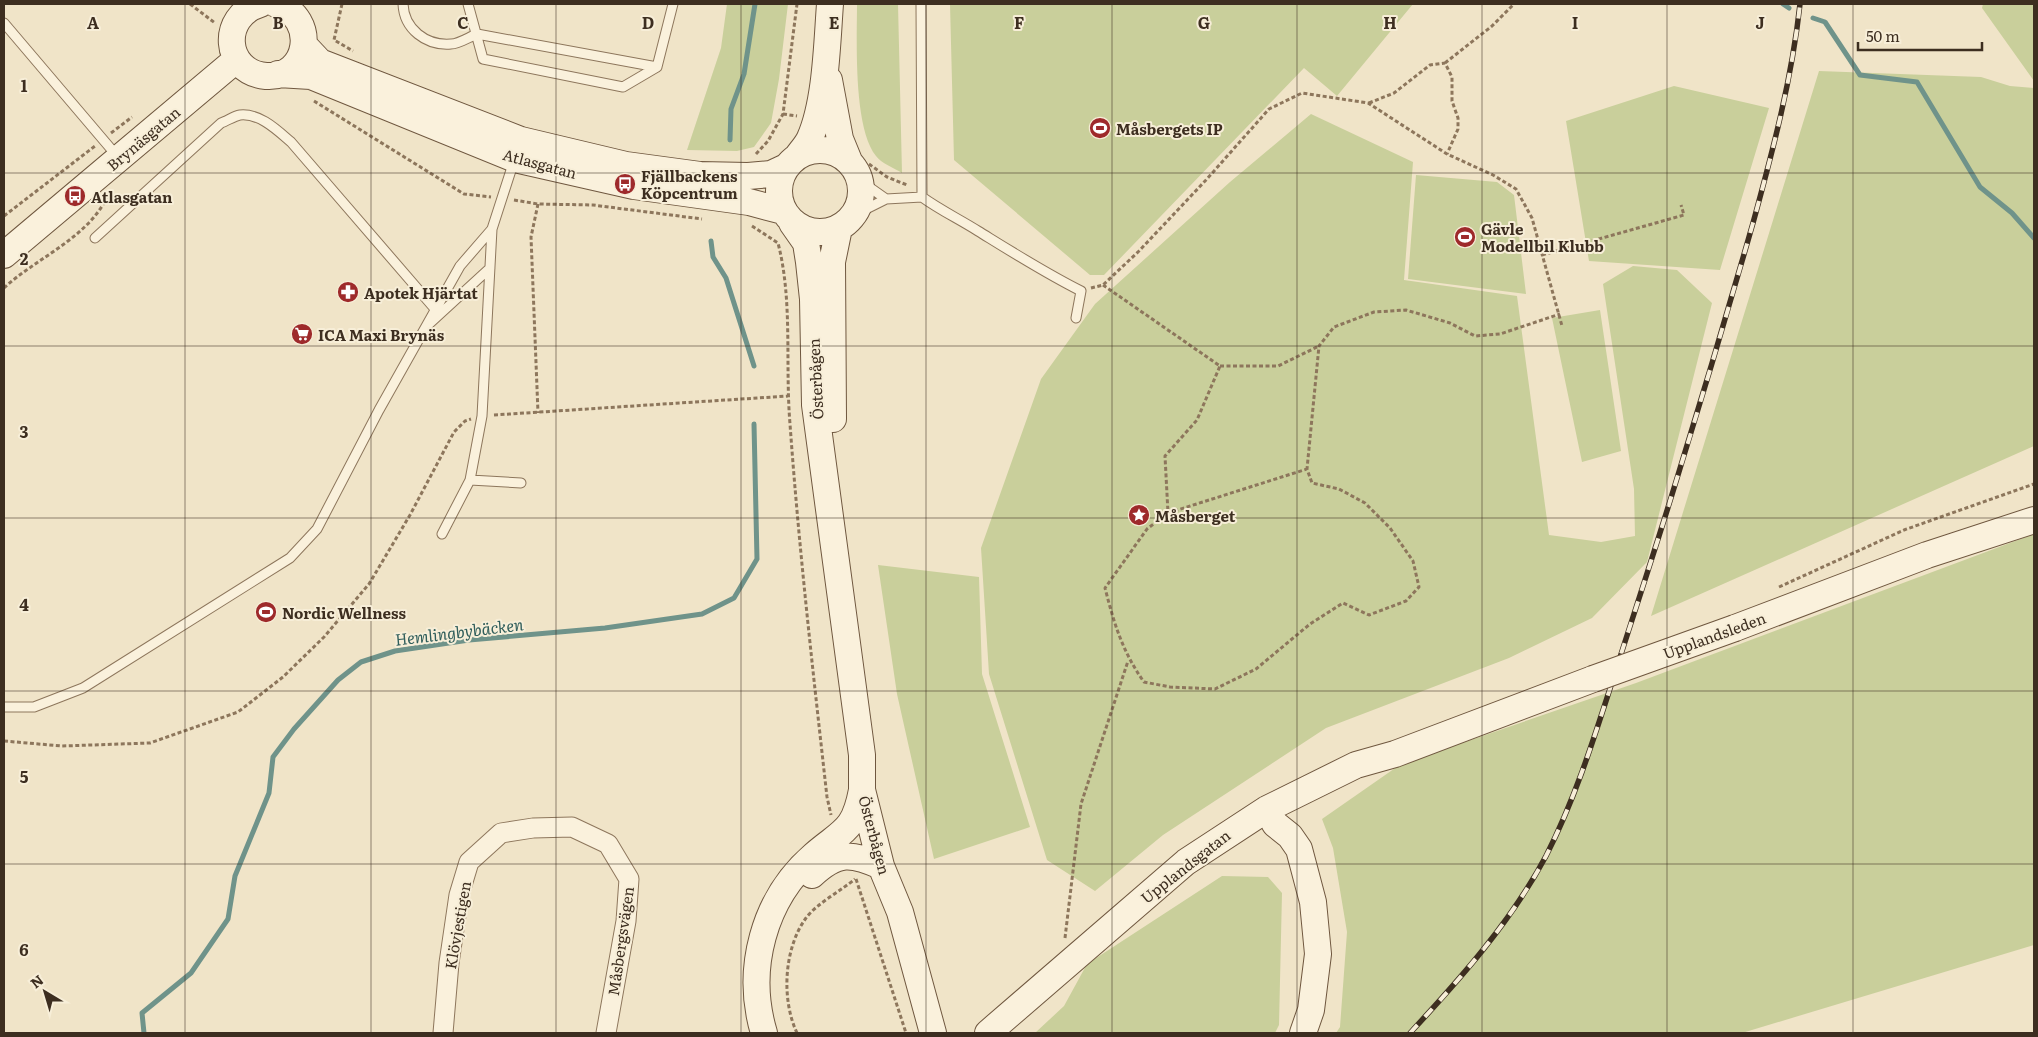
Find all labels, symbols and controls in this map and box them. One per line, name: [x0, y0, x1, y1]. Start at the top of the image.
text: A: [87, 10, 99, 34]
text: B: [272, 10, 284, 34]
text: C: [457, 10, 469, 34]
text: D: [642, 10, 654, 34]
text: E: [829, 10, 840, 34]
text: F: [1014, 10, 1024, 34]
text: G: [1198, 10, 1210, 34]
text: H: [1383, 10, 1397, 34]
text: I: [1572, 10, 1578, 34]
text: J: [1755, 10, 1765, 34]
scale bar: [1858, 20, 1982, 52]
text: 50 m: [1866, 24, 1900, 47]
text: 1: [21, 73, 28, 97]
street label: Brynäsgatan: [101, 100, 185, 176]
sports icon: Måsbergets IP: [1088, 116, 1112, 140]
place label: Måsbergets IP: [1116, 117, 1223, 140]
street label: Atlasgatan: [500, 142, 580, 184]
place label: Fjällbackens Köpcentrum: [641, 164, 738, 204]
bus stop icon: Fjällbackens Köpcentrum: [613, 172, 637, 196]
bus stop icon: Atlasgatan: [63, 184, 87, 208]
place label: Atlasgatan: [91, 185, 173, 208]
place label: Gävle Modellbil Klubb: [1481, 217, 1604, 257]
sports icon: Gävle Modellbil Klubb: [1453, 225, 1477, 249]
text: 2: [20, 246, 29, 270]
pharmacy icon: Apotek Hjärtat: [336, 280, 360, 304]
place label: Apotek Hjärtat: [364, 281, 478, 304]
supermarket icon: ICA Maxi Brynäs: [290, 322, 314, 346]
place label: ICA Maxi Brynäs: [318, 323, 445, 346]
street label: Österbågen: [801, 338, 829, 420]
text: 3: [20, 419, 29, 443]
place icon: Måsberget: [1127, 503, 1151, 527]
place label: Måsberget: [1155, 504, 1236, 527]
text: 4: [19, 592, 29, 616]
sports icon: Nordic Wellness: [254, 600, 278, 624]
place label: Nordic Wellness: [282, 601, 406, 624]
street label: Upplandsleden: [1659, 606, 1769, 664]
water label: Hemlingbybäcken: [393, 611, 525, 651]
text: 5: [20, 764, 29, 788]
street label: Österbågen: [853, 793, 897, 877]
street label: Upplandsgatan: [1135, 824, 1235, 908]
street label: Klövjestigen: [438, 879, 476, 971]
street label: Måsbergsvägen: [601, 885, 639, 997]
text: 6: [19, 937, 29, 961]
north arrow: [20, 967, 70, 1017]
text: N: [26, 969, 47, 992]

